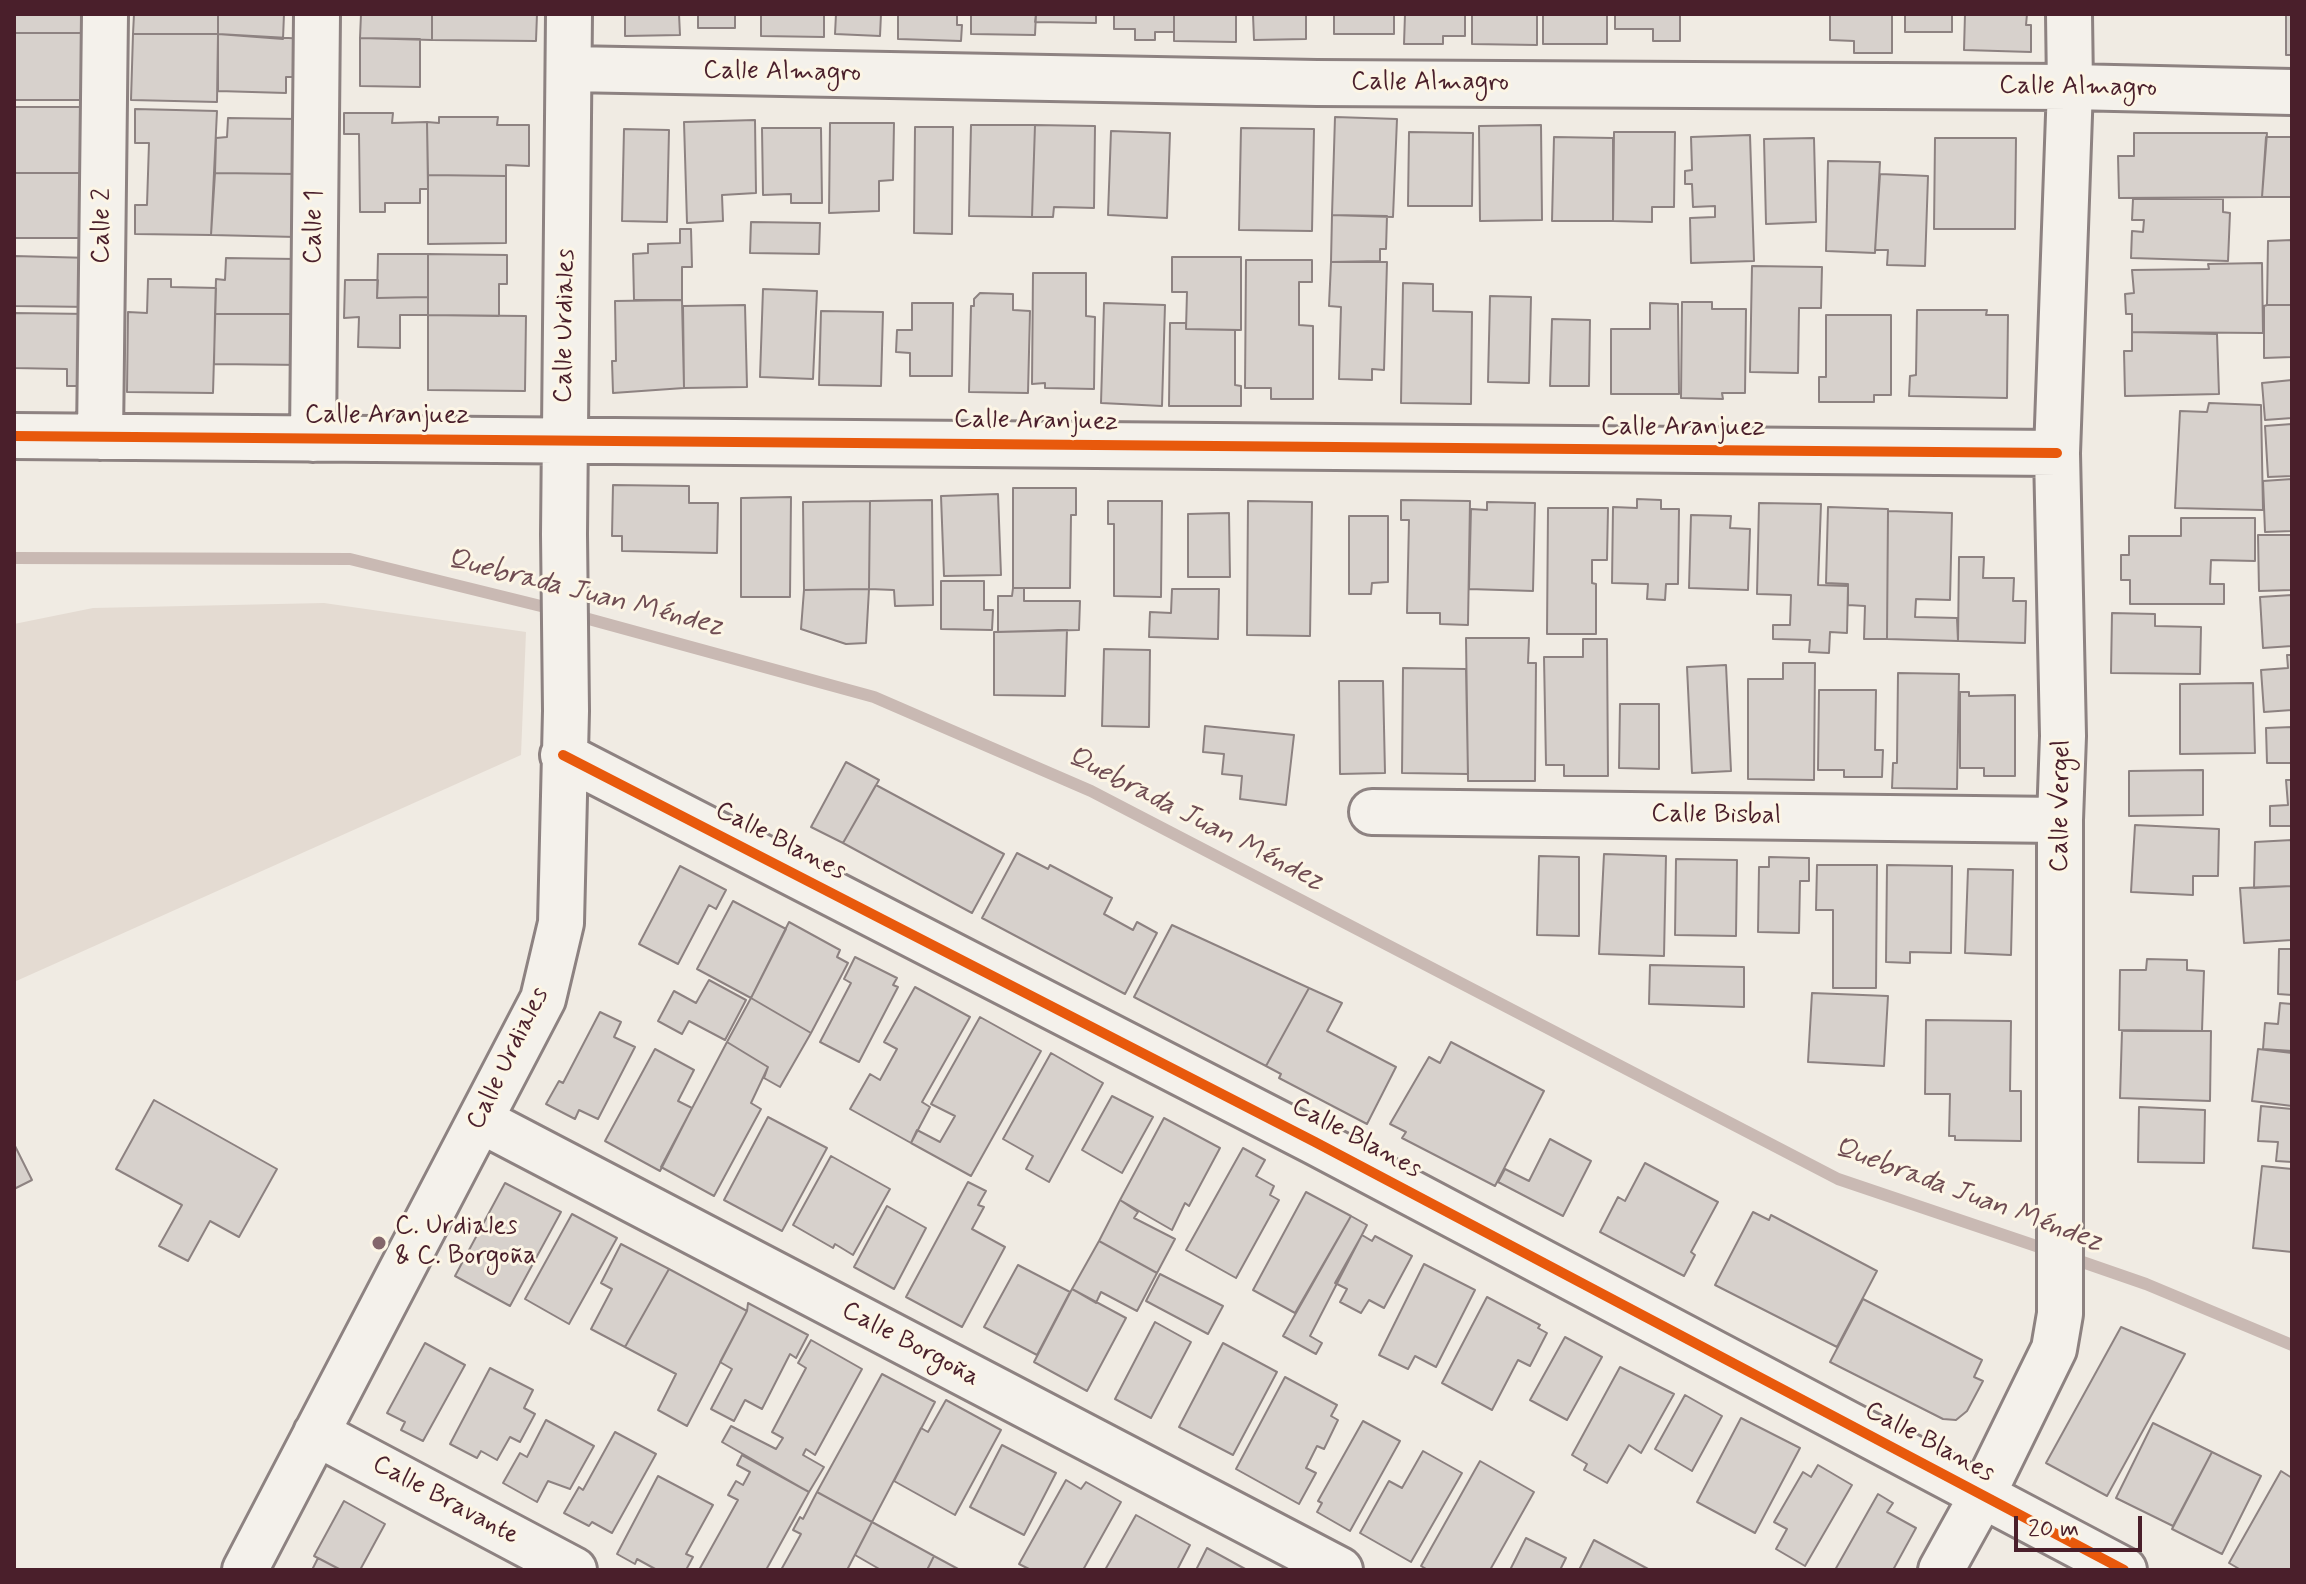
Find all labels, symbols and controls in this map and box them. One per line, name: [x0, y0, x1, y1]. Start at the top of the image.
street label: Calle Almagro: [703, 56, 861, 90]
street label: Calle Almagro: [1351, 68, 1509, 100]
street label: Calle Almagro: [1999, 71, 2157, 105]
street label: Calle 2: [87, 188, 119, 264]
street label: Calle 1: [299, 189, 331, 265]
street label: Calle Urdiales: [549, 249, 583, 403]
street label: Calle Aranjuez: [305, 401, 469, 433]
street label: Calle Aranjuez: [953, 405, 1119, 439]
street label: Calle Aranjuez: [1601, 413, 1765, 445]
water label: Quebrada Juan Méndez: [443, 543, 727, 645]
street label: Calle Vergel: [2045, 739, 2079, 873]
water label: Quebrada Juan Méndez: [1061, 740, 1329, 900]
street label: Calle Blanes: [709, 796, 851, 888]
street label: Calle Bisbal: [1651, 799, 1781, 833]
street label: Calle Urdiales: [461, 983, 557, 1135]
street label: Calle Blanes: [1286, 1092, 1426, 1186]
water label: Quebrada Juan Méndez: [1829, 1132, 2107, 1260]
place label: C. Urdiales & C. Borgoña: [395, 1212, 537, 1274]
marker: C. Urdiales & C. Borgoña: [370, 1234, 388, 1252]
street label: Calle Borgoña: [836, 1296, 984, 1394]
street label: Calle Blanes: [1859, 1396, 1999, 1490]
street label: Calle Bravante: [366, 1449, 524, 1553]
scale bar: [2018, 1500, 2146, 1550]
text: 20 m: [2028, 1514, 2079, 1545]

